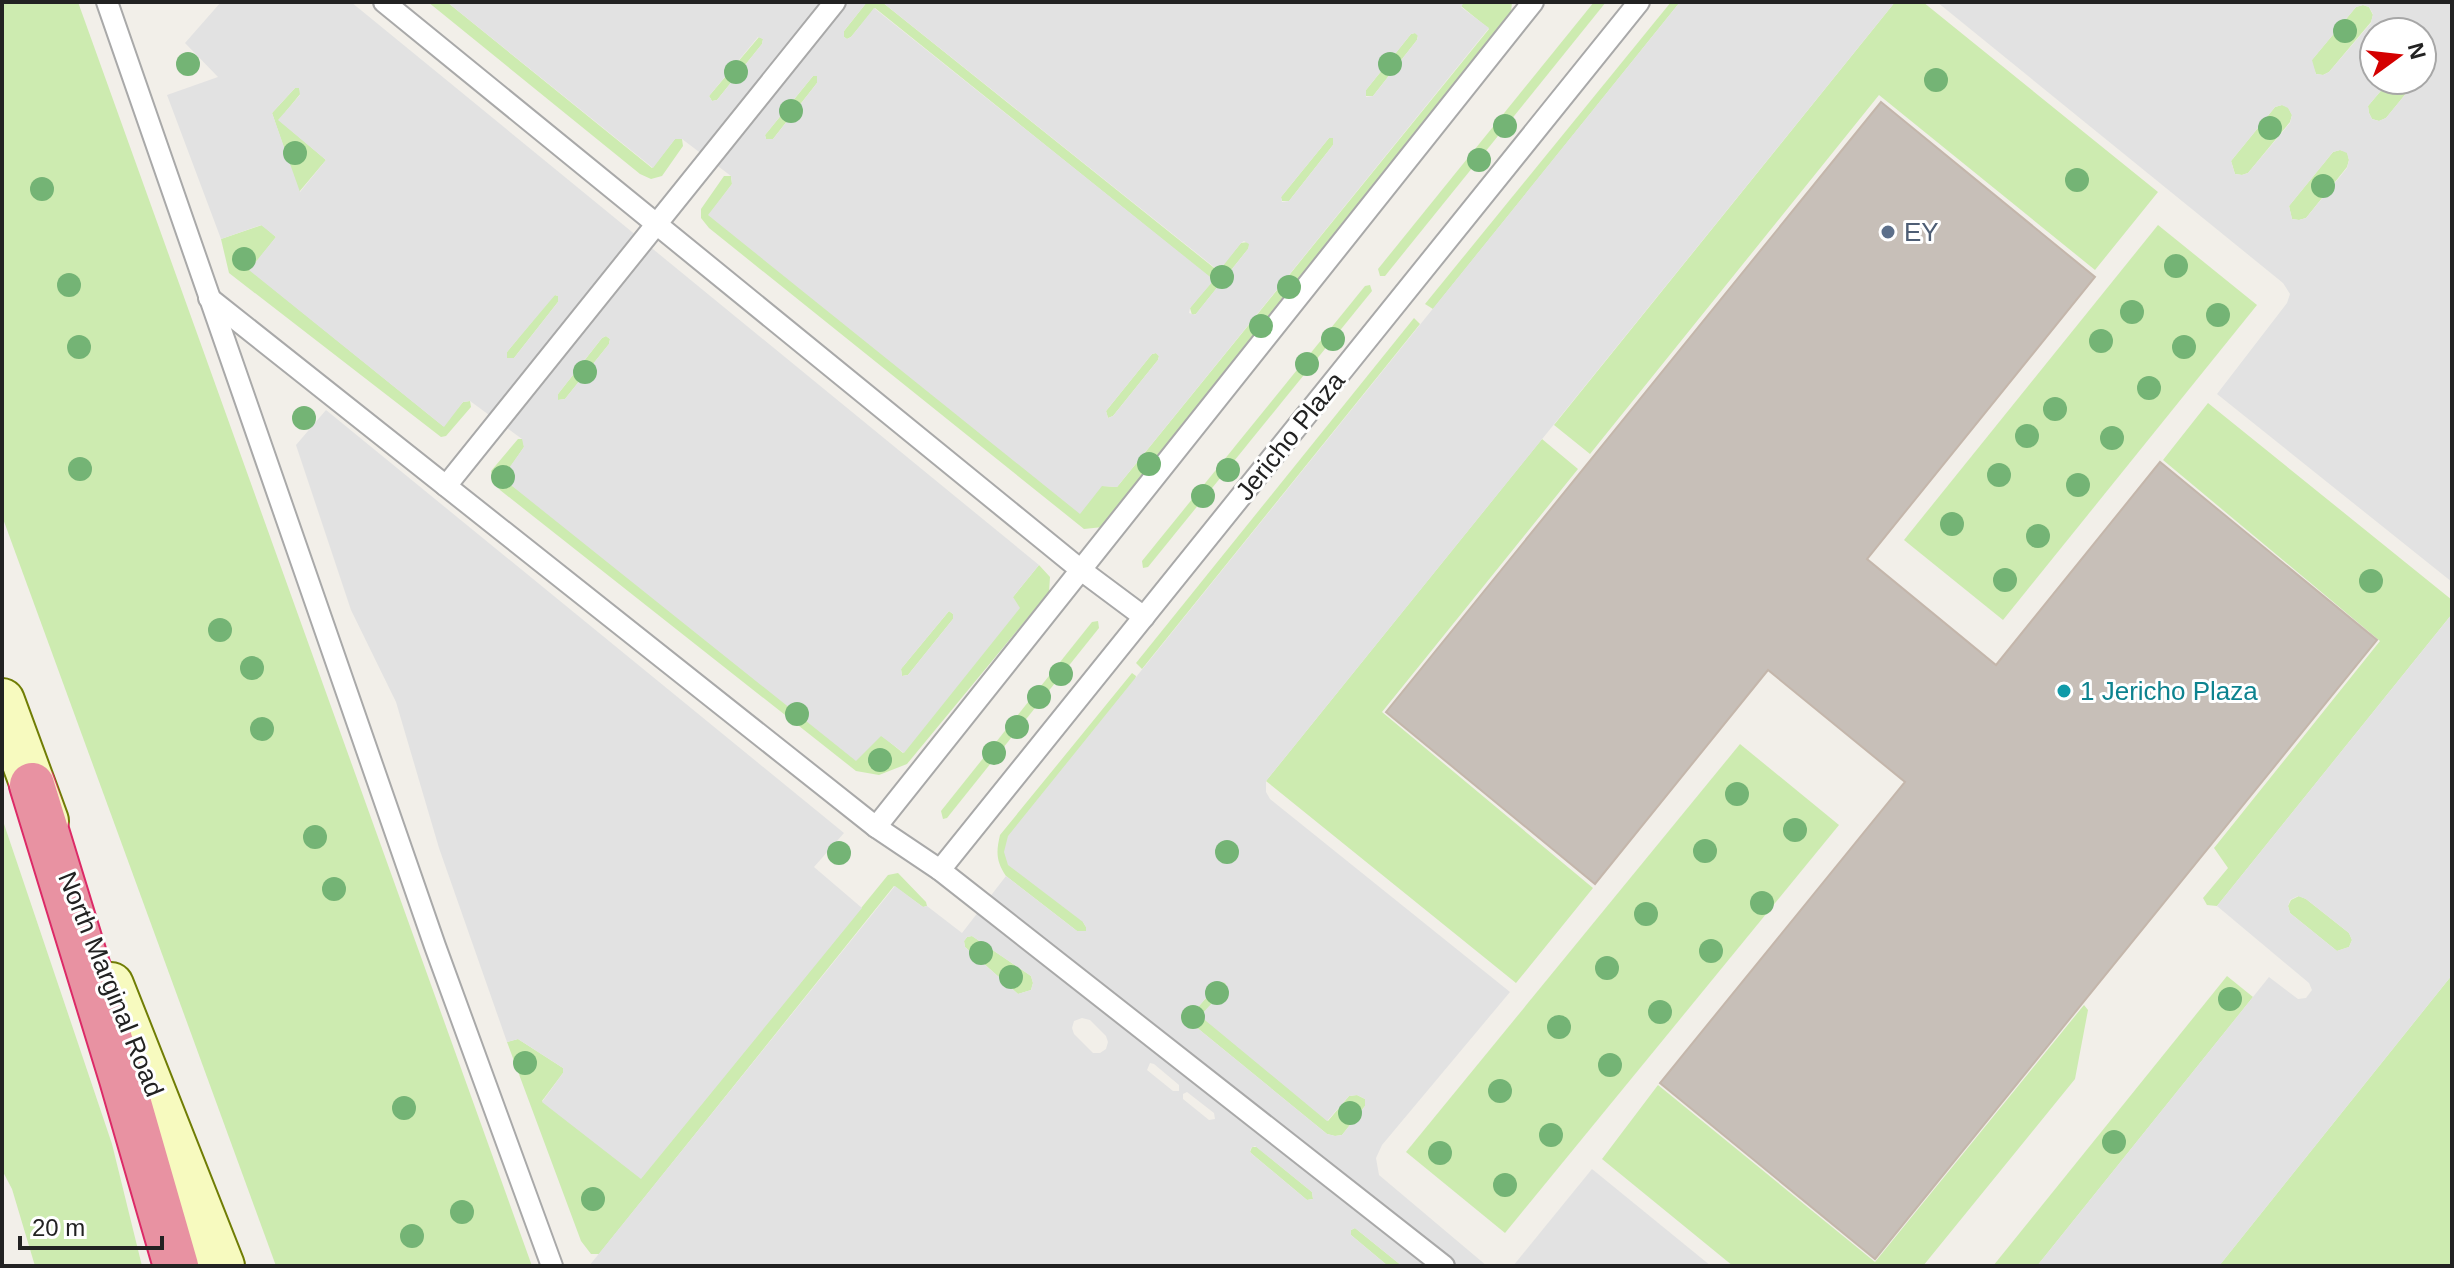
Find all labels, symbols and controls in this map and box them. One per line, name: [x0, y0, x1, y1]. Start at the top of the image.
north arrow: [2358, 16, 2438, 96]
text: N: [2403, 40, 2431, 62]
place label: EY: [1904, 217, 1939, 247]
marker: EY: [1879, 223, 1897, 241]
street label: Jericho Plaza: [1229, 365, 1351, 506]
place label: 1 Jericho Plaza: [2080, 676, 2258, 706]
marker: 1 Jericho Plaza: [2055, 682, 2073, 700]
street label: North Marginal Road: [52, 867, 170, 1101]
scale bar: [20, 1200, 162, 1250]
text: 20 m: [32, 1214, 85, 1241]

